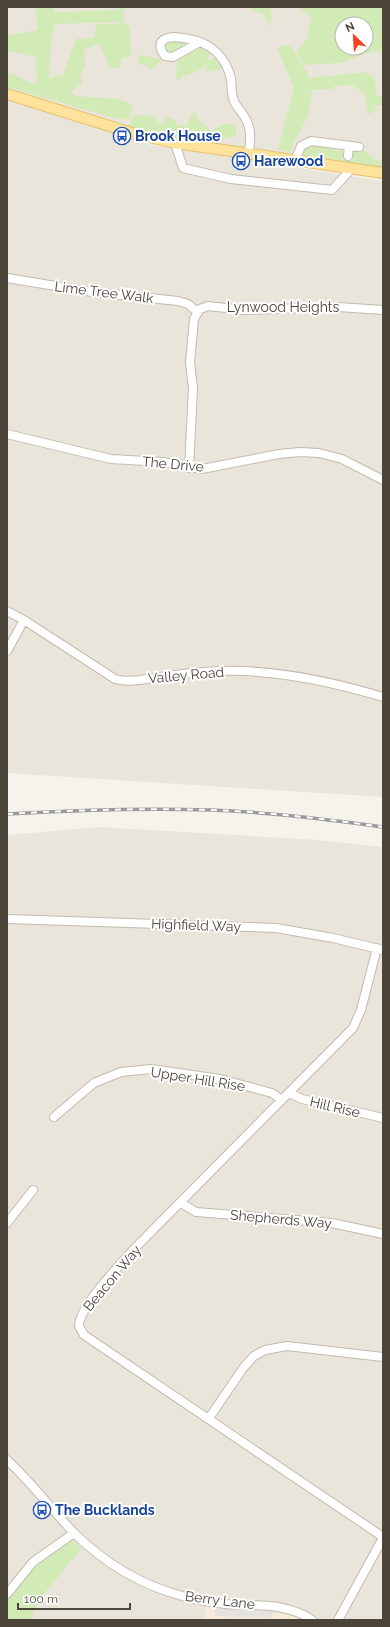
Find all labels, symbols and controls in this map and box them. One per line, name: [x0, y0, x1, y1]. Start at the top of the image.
north arrow: [334, 16, 374, 56]
text: N: [343, 20, 357, 35]
bus stop icon: Brook House: [112, 126, 132, 146]
place label: Brook House: [135, 128, 221, 144]
bus stop icon: Harewood: [231, 151, 251, 171]
place label: Harewood: [254, 153, 323, 169]
street label: Lime Tree Walk: [54, 278, 155, 306]
street label: Lynwood Heights: [227, 299, 339, 315]
street label: The Drive: [141, 453, 205, 475]
street label: Valley Road: [147, 664, 225, 686]
street label: Highfield Way: [151, 915, 242, 935]
street label: Upper Hill Rise: [150, 1064, 246, 1094]
street label: Hill Rise: [308, 1093, 362, 1121]
street label: Shepherds Way: [229, 1207, 333, 1231]
street label: Beacon Way: [80, 1241, 145, 1314]
bus stop icon: The Bucklands: [32, 1500, 52, 1520]
place label: The Bucklands: [55, 1502, 155, 1518]
scale bar: [18, 1585, 130, 1611]
street label: Berry Lane: [184, 1588, 256, 1612]
text: 100 m: [24, 1592, 58, 1606]

